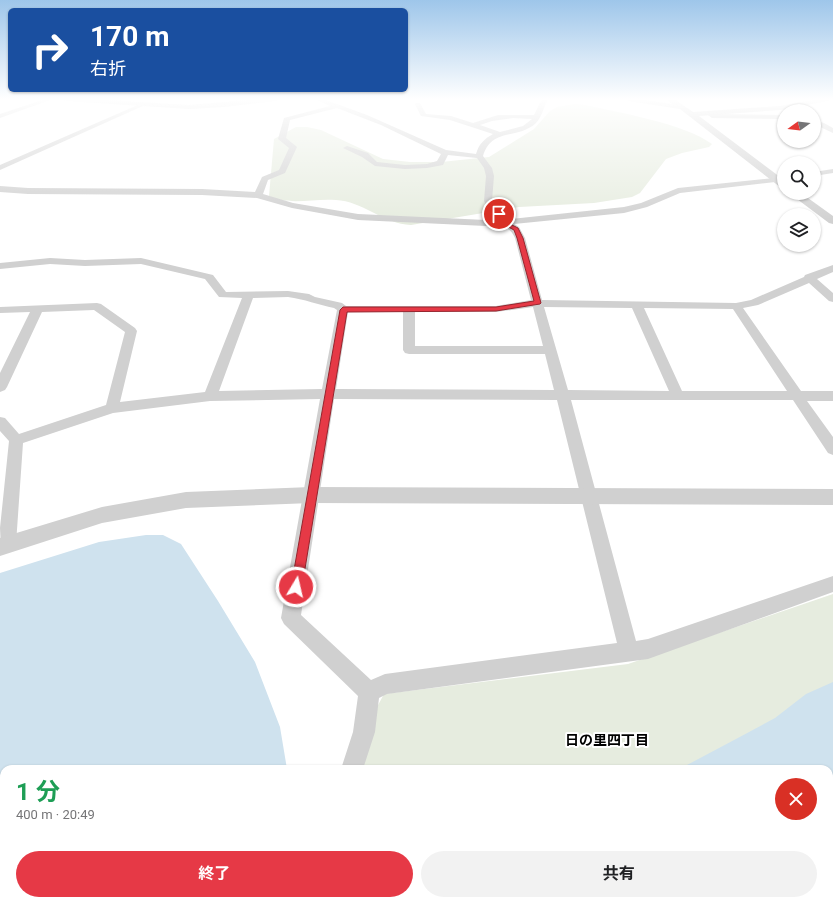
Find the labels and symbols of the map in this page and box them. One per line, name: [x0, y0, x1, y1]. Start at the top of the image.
north arrow: [777, 104, 821, 148]
pin: [482, 197, 516, 231]
position arrow: [275, 566, 317, 608]
district label: 日の里四丁目: [565, 732, 649, 748]

